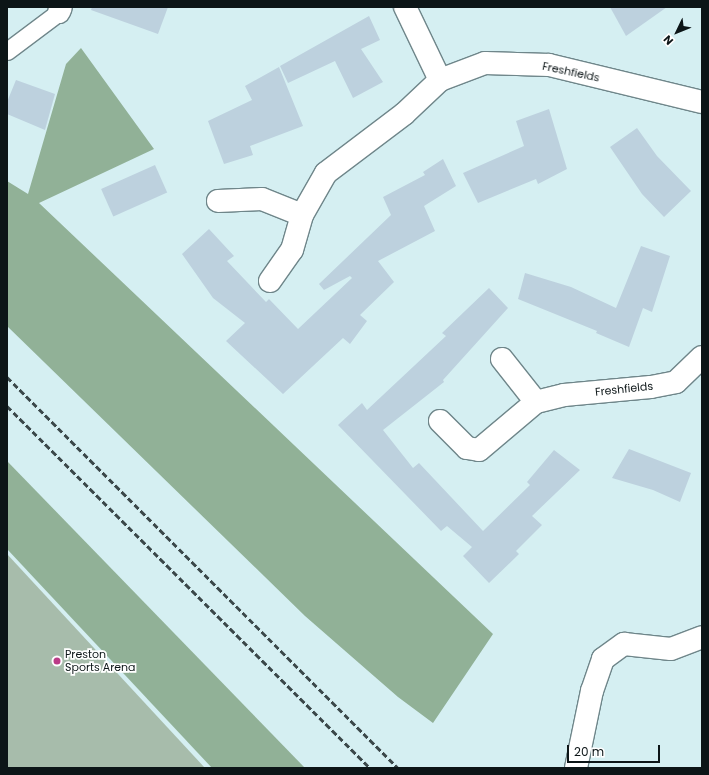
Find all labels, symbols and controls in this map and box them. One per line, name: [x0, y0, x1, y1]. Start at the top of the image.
north arrow: [657, 12, 697, 52]
text: N: [660, 32, 677, 49]
street label: Freshfields: [541, 59, 601, 85]
street label: Freshfields: [594, 379, 654, 399]
place label: Preston Sports Arena: [65, 648, 136, 674]
marker: Preston Sports Arena: [52, 656, 62, 666]
scale bar: [569, 737, 662, 763]
text: 20 m: [574, 743, 604, 760]

